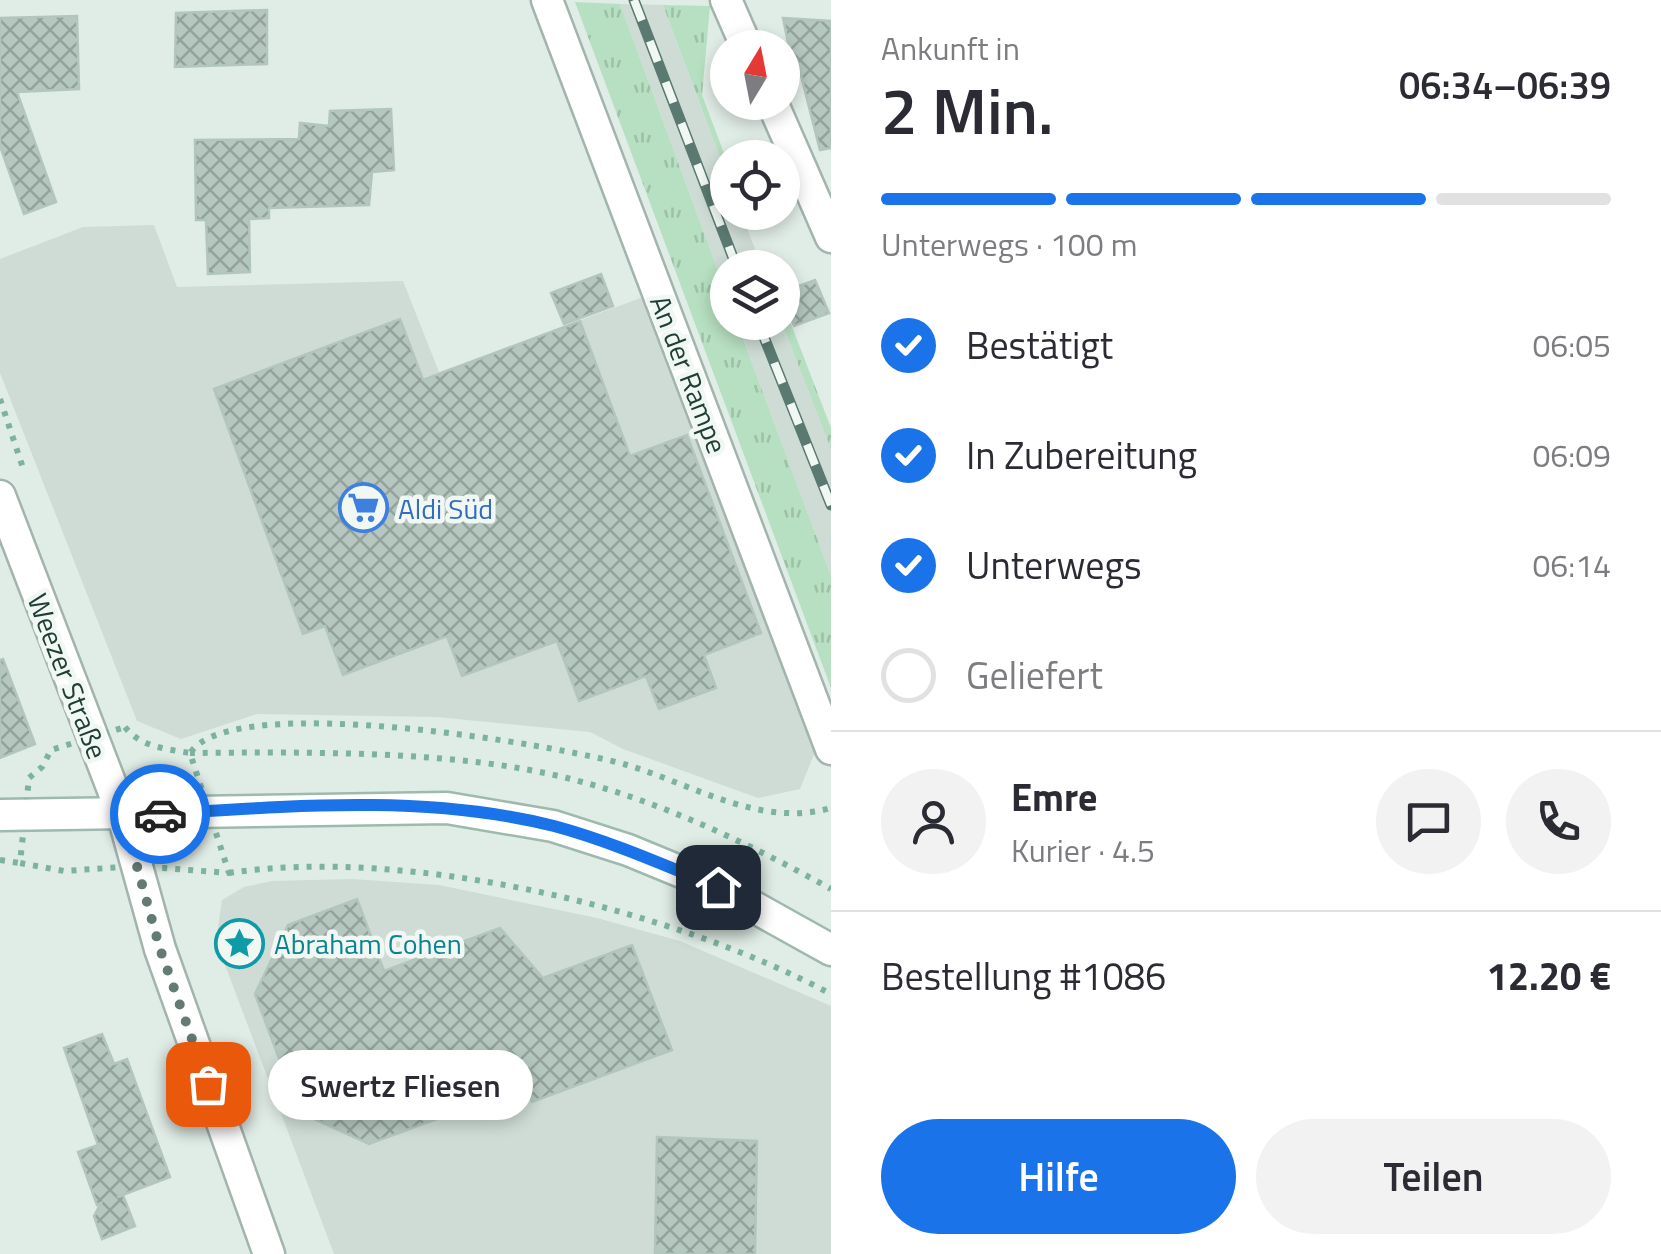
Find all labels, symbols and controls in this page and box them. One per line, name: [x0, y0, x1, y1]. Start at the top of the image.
text: Ankunft in: [881, 24, 1020, 72]
north arrow: [710, 30, 800, 120]
map controls: [710, 30, 800, 340]
text: 06:34–06:39: [1399, 56, 1611, 114]
text: 2 Min.: [881, 60, 1054, 159]
button: locate: [710, 140, 800, 230]
text: Unterwegs · 100 m: [881, 220, 1137, 268]
button: layers: [710, 250, 800, 340]
street label: An der Rampe: [639, 289, 739, 459]
text: Bestätigt: [966, 316, 1113, 374]
icon: check: [881, 318, 936, 373]
text: 06:05: [1532, 321, 1611, 369]
text: In Zubereitung: [966, 426, 1197, 484]
icon: check: [881, 428, 936, 483]
text: 06:09: [1532, 431, 1611, 479]
supermarket icon: Aldi Süd: [337, 482, 389, 534]
place label: Aldi Süd: [398, 487, 493, 530]
text: Unterwegs: [966, 536, 1142, 594]
icon: check: [881, 538, 936, 593]
text: 06:14: [1532, 541, 1611, 589]
street label: Weezer Straße: [17, 587, 119, 765]
text: Geliefert: [966, 646, 1103, 704]
courier: [110, 764, 210, 864]
text: Emre: [1011, 768, 1097, 826]
button: person: [881, 769, 986, 874]
button: chat: [1376, 769, 1481, 874]
button: phone: [1506, 769, 1611, 874]
icon: car: [133, 787, 188, 842]
text: Kurier · 4.5: [1011, 826, 1155, 874]
pin: [676, 845, 761, 930]
icon: home: [691, 860, 746, 915]
place icon: Abraham Cohen: [213, 917, 265, 969]
place label: Abraham Cohen: [274, 922, 462, 965]
text: Bestellung #1086: [881, 947, 1166, 1005]
text: 12.20 €: [1487, 947, 1611, 1005]
pin: [166, 1042, 251, 1127]
callout: Swertz Fliesen: [268, 1049, 533, 1119]
icon: bag: [181, 1057, 236, 1112]
text: Swertz Fliesen: [300, 1061, 501, 1109]
button: Hilfe: [881, 1119, 1236, 1234]
button: Teilen: [1256, 1119, 1611, 1234]

